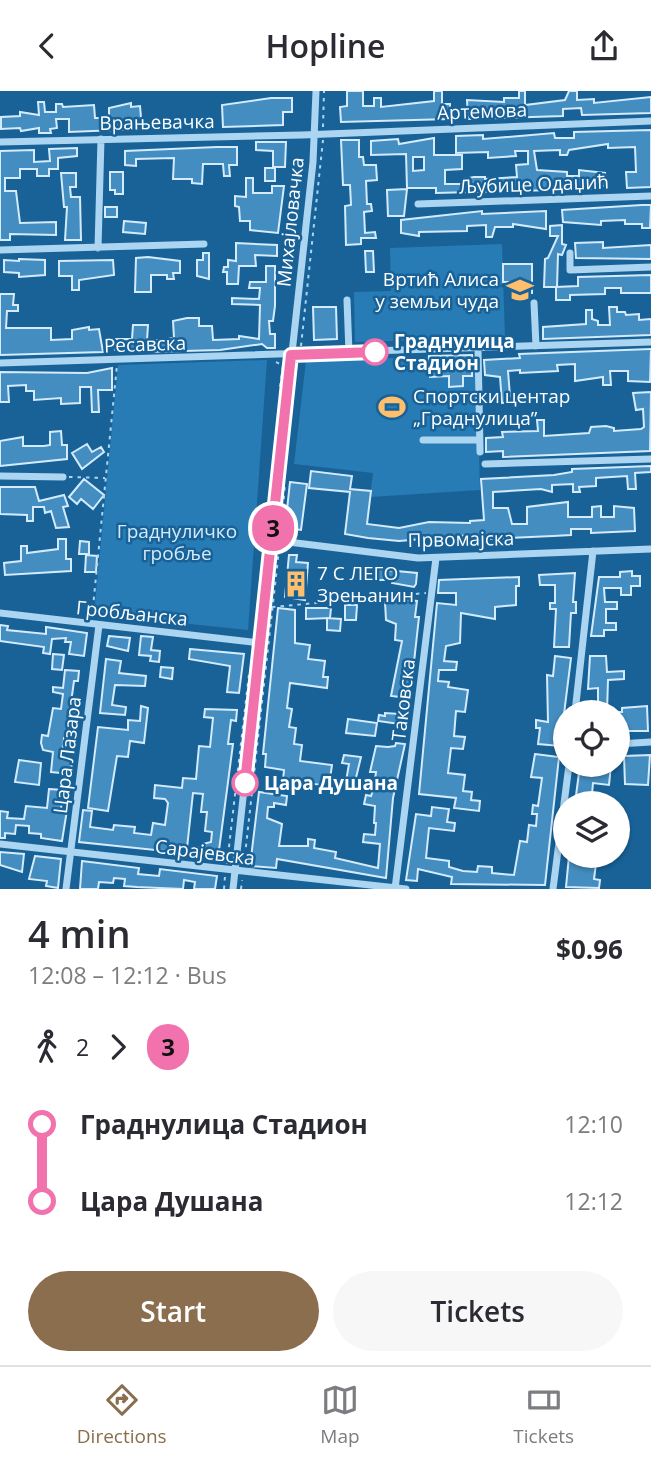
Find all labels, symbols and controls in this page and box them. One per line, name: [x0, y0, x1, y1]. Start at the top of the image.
text: Hopline: [265, 24, 386, 67]
icon: back: [28, 27, 66, 65]
icon: share: [585, 27, 623, 65]
street label: Артемова: [437, 96, 527, 126]
street label: Врањевачка: [99, 108, 215, 136]
street label: Михајловачка: [270, 156, 310, 288]
street label: Љубице Одаџић: [459, 168, 609, 200]
place label: Вртић Алиса у земљи чуда: [375, 266, 499, 314]
school or university icon: Вртић Алиса у земљи чуда: [505, 275, 535, 305]
place label: Граднулица Стадион: [394, 328, 515, 376]
street label: Ресавска: [103, 330, 187, 358]
marker: Граднулица Стадион: [362, 339, 388, 365]
place label: Спортски центар „Граднулица”: [413, 383, 570, 431]
sports icon: Спортски центар „Граднулица”: [377, 392, 407, 422]
line badge: 3: [250, 505, 296, 551]
text: 3: [266, 511, 280, 544]
park label: Граднуличко гробље: [117, 518, 237, 566]
street label: Првомајска: [407, 525, 515, 553]
place label: 7 С ЛЕГО Зрењанин: [317, 560, 414, 608]
building icon: 7 С ЛЕГО Зрењанин: [281, 569, 311, 599]
street label: Гробљанска: [75, 594, 189, 632]
street label: Таковска: [385, 657, 421, 743]
street label: Цара Лазара: [47, 695, 87, 815]
map controls: [553, 700, 630, 868]
button: locate: [553, 700, 630, 777]
marker: Цара Душана: [232, 770, 258, 796]
place label: Цара Душана: [264, 770, 398, 796]
button: layers: [553, 791, 630, 868]
street label: Сарајевска: [154, 833, 256, 871]
text: 4 min: [28, 907, 131, 959]
text: $0.96: [556, 931, 623, 967]
text: 12:08 – 12:12 · Bus: [28, 959, 227, 991]
icon: walk: [28, 1028, 66, 1066]
icon: forward: [99, 1028, 137, 1066]
text: 3: [161, 1030, 175, 1063]
text: 2: [76, 1031, 89, 1063]
text: Граднулица Стадион: [80, 1106, 368, 1142]
text: 12:10: [564, 1108, 623, 1140]
text: Цара Душана: [80, 1183, 263, 1219]
text: 12:12: [564, 1185, 623, 1217]
button: Start: [28, 1271, 319, 1351]
button: Tickets: [333, 1271, 623, 1351]
tab: Directions: [77, 1381, 167, 1449]
tab: Map: [320, 1381, 360, 1449]
tab: Tickets: [513, 1381, 574, 1449]

